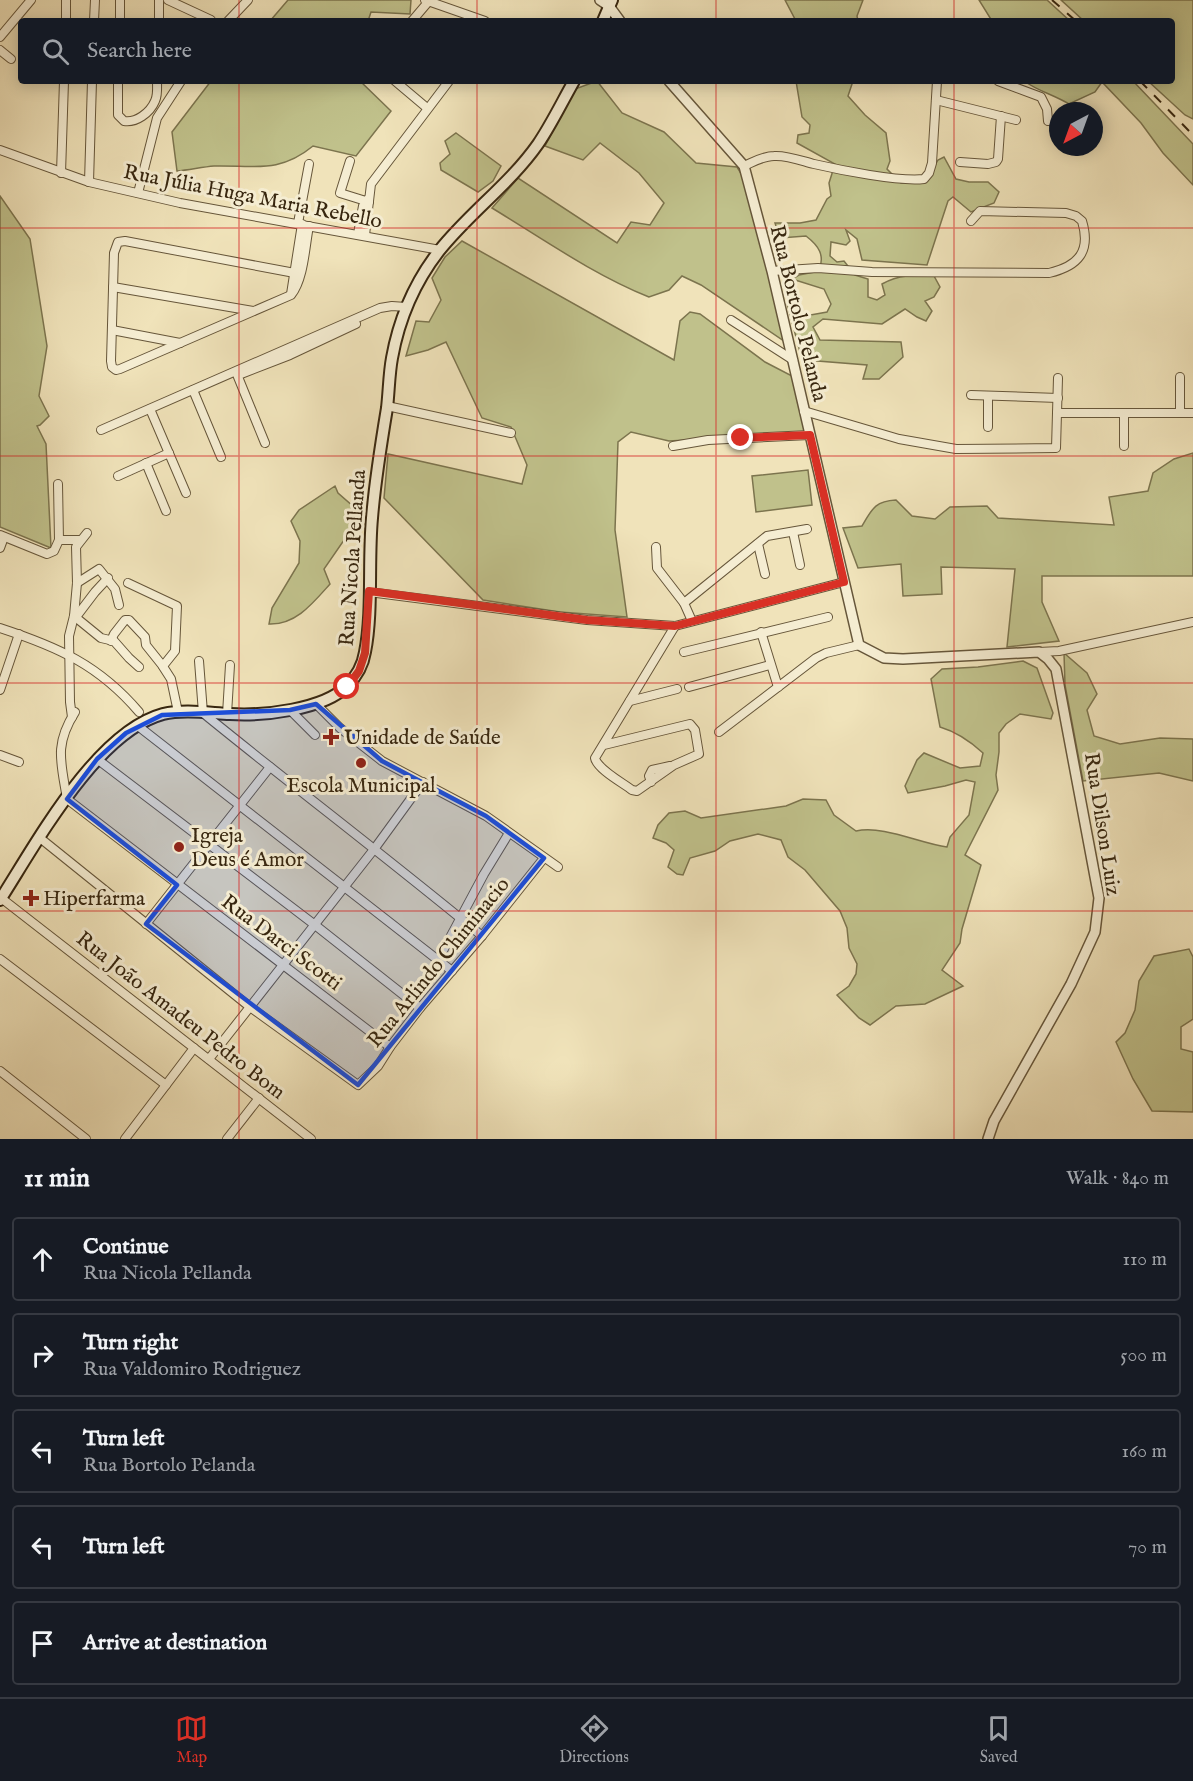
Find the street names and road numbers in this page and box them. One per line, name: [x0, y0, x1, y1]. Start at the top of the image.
street label: Rua Júlia Huga Maria Rebello: [121, 159, 384, 236]
street label: Rua Bortolo Pelanda: [763, 222, 833, 405]
street label: Rua Nicola Pellanda: [334, 468, 373, 647]
street label: Rua Dilson Luiz: [1077, 751, 1126, 898]
street label: Rua Arlindo Chiminacio: [362, 872, 516, 1054]
street label: Rua Darci Scotti: [215, 889, 347, 997]
street label: Rua João Amadeu Pedro Bom: [70, 926, 290, 1106]

